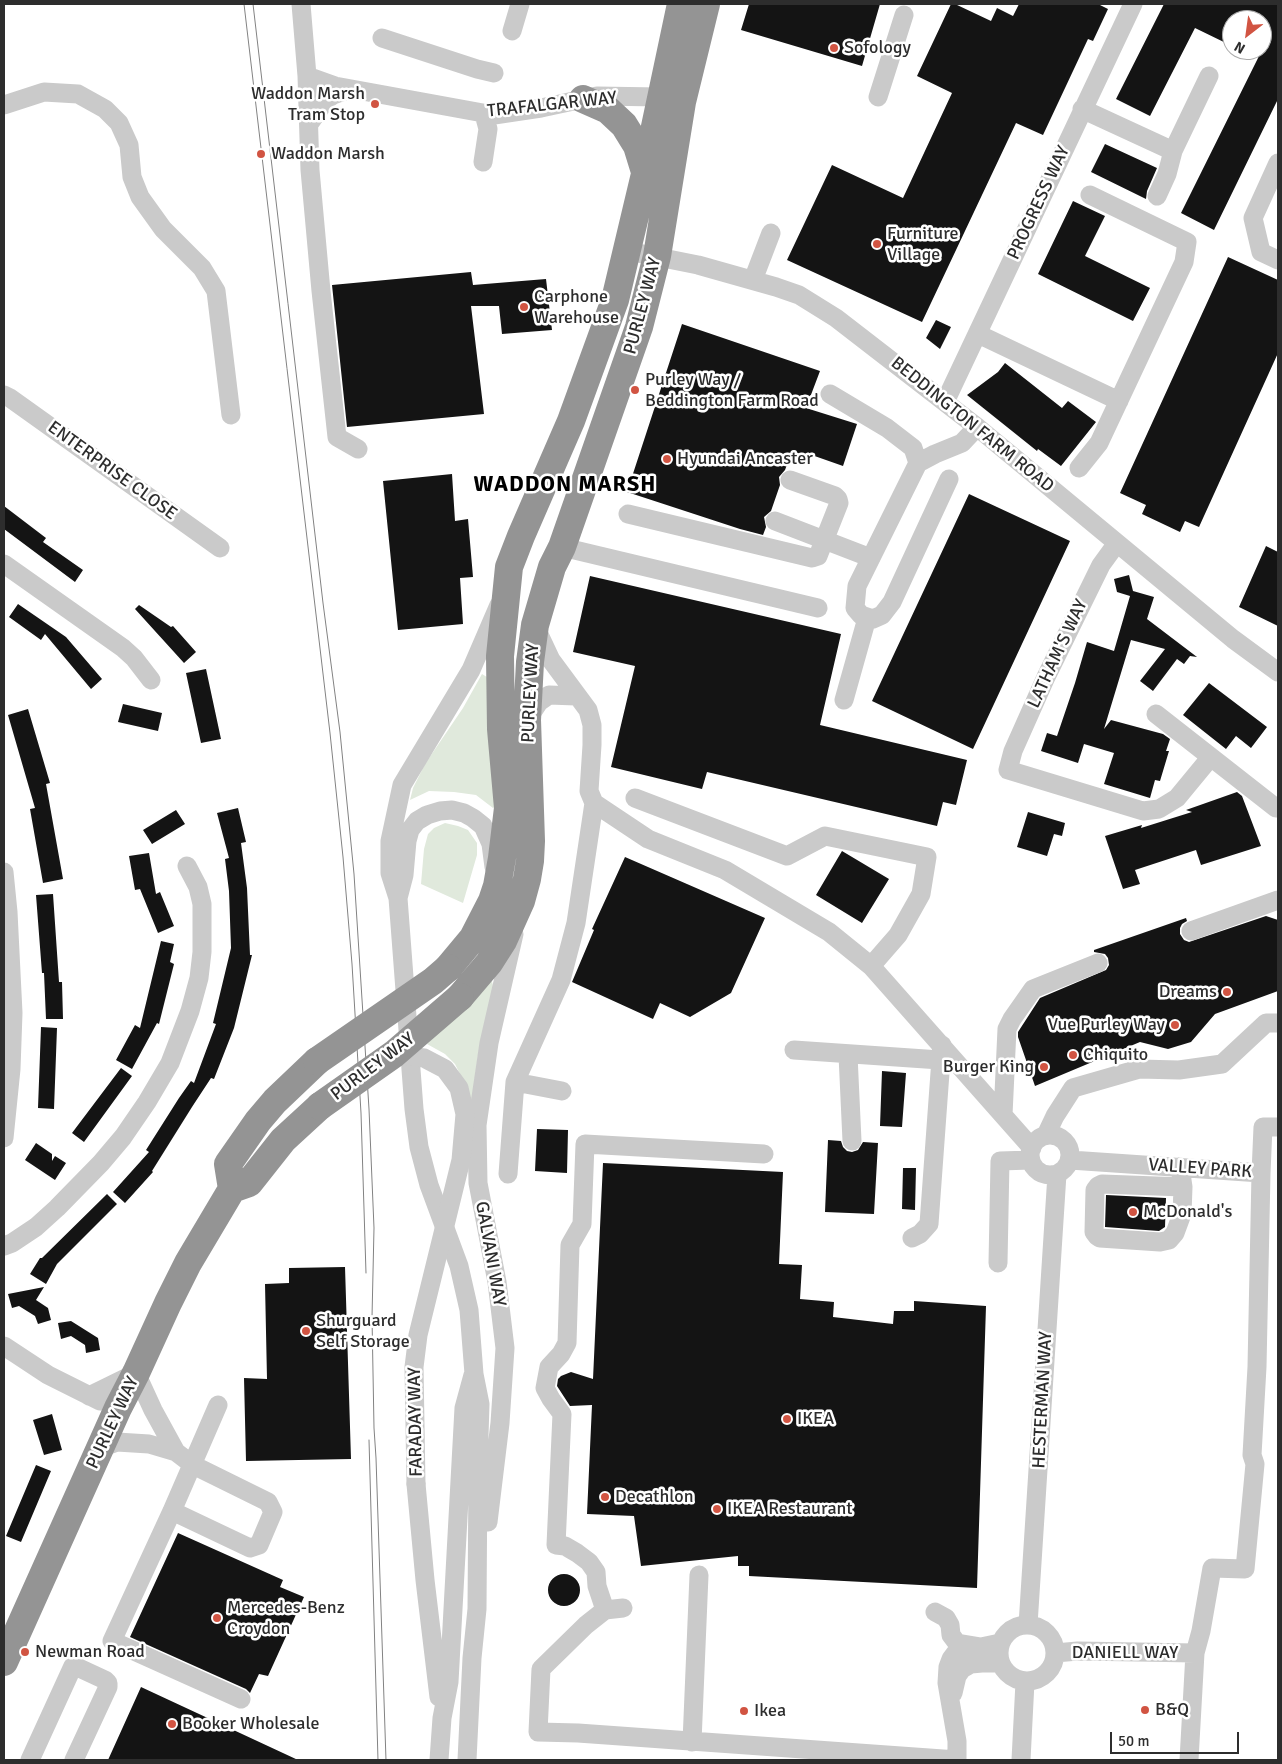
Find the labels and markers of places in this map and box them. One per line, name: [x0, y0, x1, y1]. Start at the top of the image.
place label: Sofology: [844, 37, 911, 59]
marker: Sofology: [828, 42, 840, 54]
place label: Waddon Marsh Tram Stop: [251, 83, 365, 126]
marker: Waddon Marsh Tram Stop: [369, 98, 381, 110]
place label: Waddon Marsh: [271, 143, 385, 165]
marker: Waddon Marsh: [255, 148, 267, 160]
place label: Furniture Village: [887, 223, 958, 266]
marker: Furniture Village: [871, 238, 883, 250]
place label: Carphone Warehouse: [534, 286, 619, 328]
marker: Carphone Warehouse: [518, 301, 530, 313]
place label: Purley Way / Beddington Farm Road: [645, 369, 819, 412]
marker: Purley Way / Beddington Farm Road: [629, 384, 641, 396]
place label: Hyundai Ancaster: [677, 448, 813, 470]
marker: Hyundai Ancaster: [661, 453, 673, 465]
place label: Dreams: [1159, 981, 1217, 1003]
marker: Dreams: [1221, 986, 1233, 998]
place label: Vue Purley Way: [1048, 1014, 1165, 1036]
marker: Vue Purley Way: [1169, 1019, 1181, 1031]
place label: Chiquito: [1083, 1044, 1148, 1066]
marker: Chiquito: [1067, 1049, 1079, 1061]
place label: Burger King: [943, 1056, 1034, 1078]
marker: Burger King: [1038, 1061, 1050, 1073]
place label: McDonald's: [1143, 1201, 1232, 1223]
marker: McDonald's: [1127, 1206, 1139, 1218]
place label: Shurguard Self Storage: [316, 1310, 410, 1352]
marker: Shurguard Self Storage: [300, 1325, 312, 1337]
place label: IKEA: [797, 1408, 834, 1430]
marker: IKEA: [781, 1413, 793, 1425]
place label: Decathlon: [615, 1486, 693, 1508]
marker: Decathlon: [599, 1491, 611, 1503]
place label: IKEA Restaurant: [727, 1498, 853, 1520]
marker: IKEA Restaurant: [711, 1503, 723, 1515]
place label: Mercedes-Benz Croydon: [227, 1597, 345, 1640]
marker: Mercedes-Benz Croydon: [211, 1612, 223, 1624]
place label: Newman Road: [35, 1641, 145, 1663]
marker: Newman Road: [19, 1646, 31, 1658]
place label: B&Q: [1155, 1699, 1189, 1721]
place label: Ikea: [754, 1700, 786, 1722]
marker: B&Q: [1139, 1704, 1151, 1716]
marker: Ikea: [738, 1705, 750, 1717]
place label: Booker Wholesale: [182, 1713, 320, 1735]
marker: Booker Wholesale: [166, 1718, 178, 1730]

